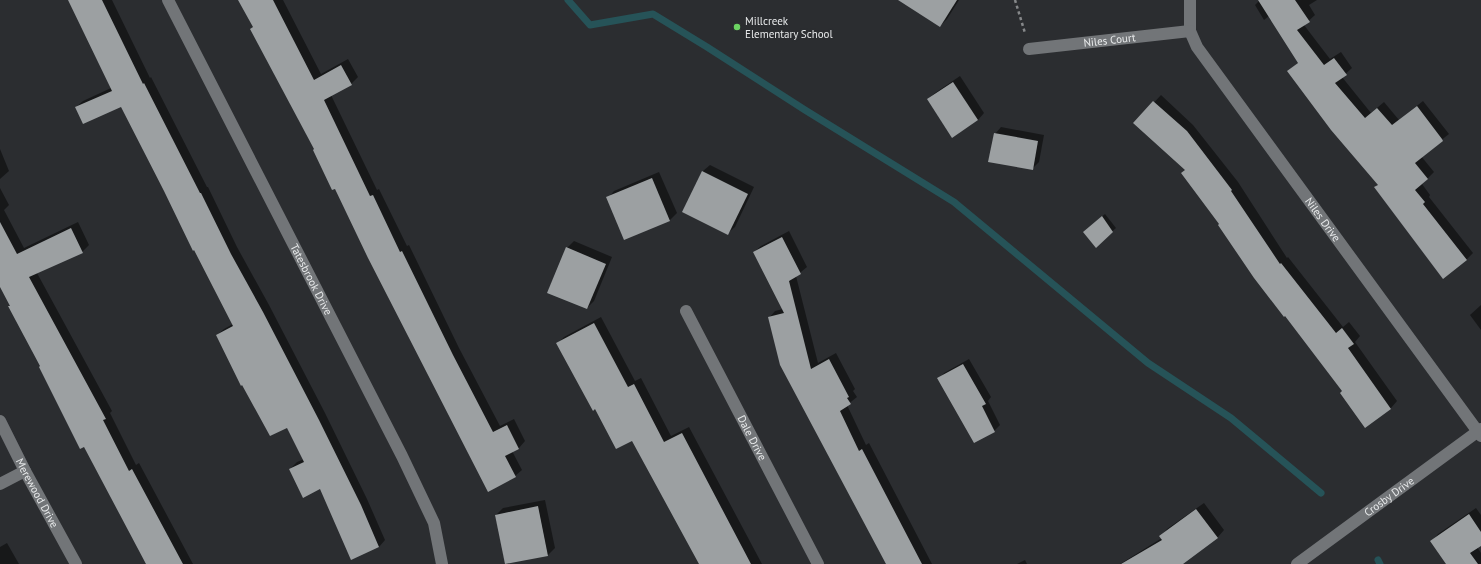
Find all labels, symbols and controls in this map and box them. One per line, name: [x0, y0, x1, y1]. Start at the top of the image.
place label: Millcreek Elementary School: [745, 14, 833, 41]
marker: Millcreek Elementary School: [732, 22, 742, 32]
street label: Niles Court: [1083, 30, 1137, 50]
street label: Niles Drive: [1302, 195, 1344, 245]
street label: Tatesbrook Drive: [287, 241, 336, 318]
street label: Dale Drive: [735, 413, 770, 463]
street label: Merewood Drive: [13, 456, 62, 530]
street label: Crosby Drive: [1361, 473, 1417, 520]

